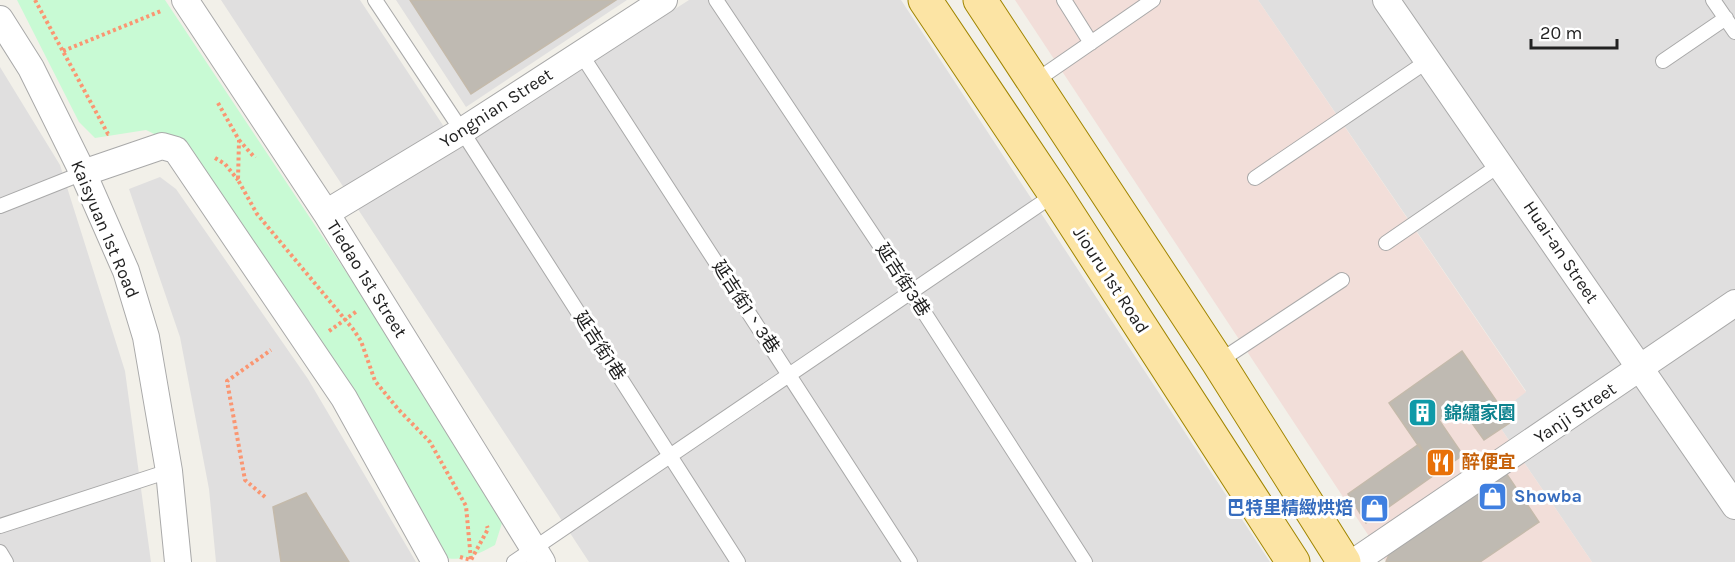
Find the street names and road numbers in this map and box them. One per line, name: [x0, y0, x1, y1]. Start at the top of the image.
street label: Yongnian Street: [435, 63, 557, 153]
street label: Kaisyuan 1st Road: [66, 157, 144, 301]
street label: Huai-an Street: [1519, 197, 1603, 308]
street label: Tiedao 1st Street: [322, 216, 412, 342]
street label: Jiouru 1st Road: [1068, 222, 1154, 338]
street label: 延吉街3巷: [871, 239, 935, 321]
street label: 延吉街1、3巷: [708, 256, 784, 358]
street label: 延吉街1巷: [570, 307, 630, 385]
street label: Yanji Street: [1530, 377, 1620, 448]

